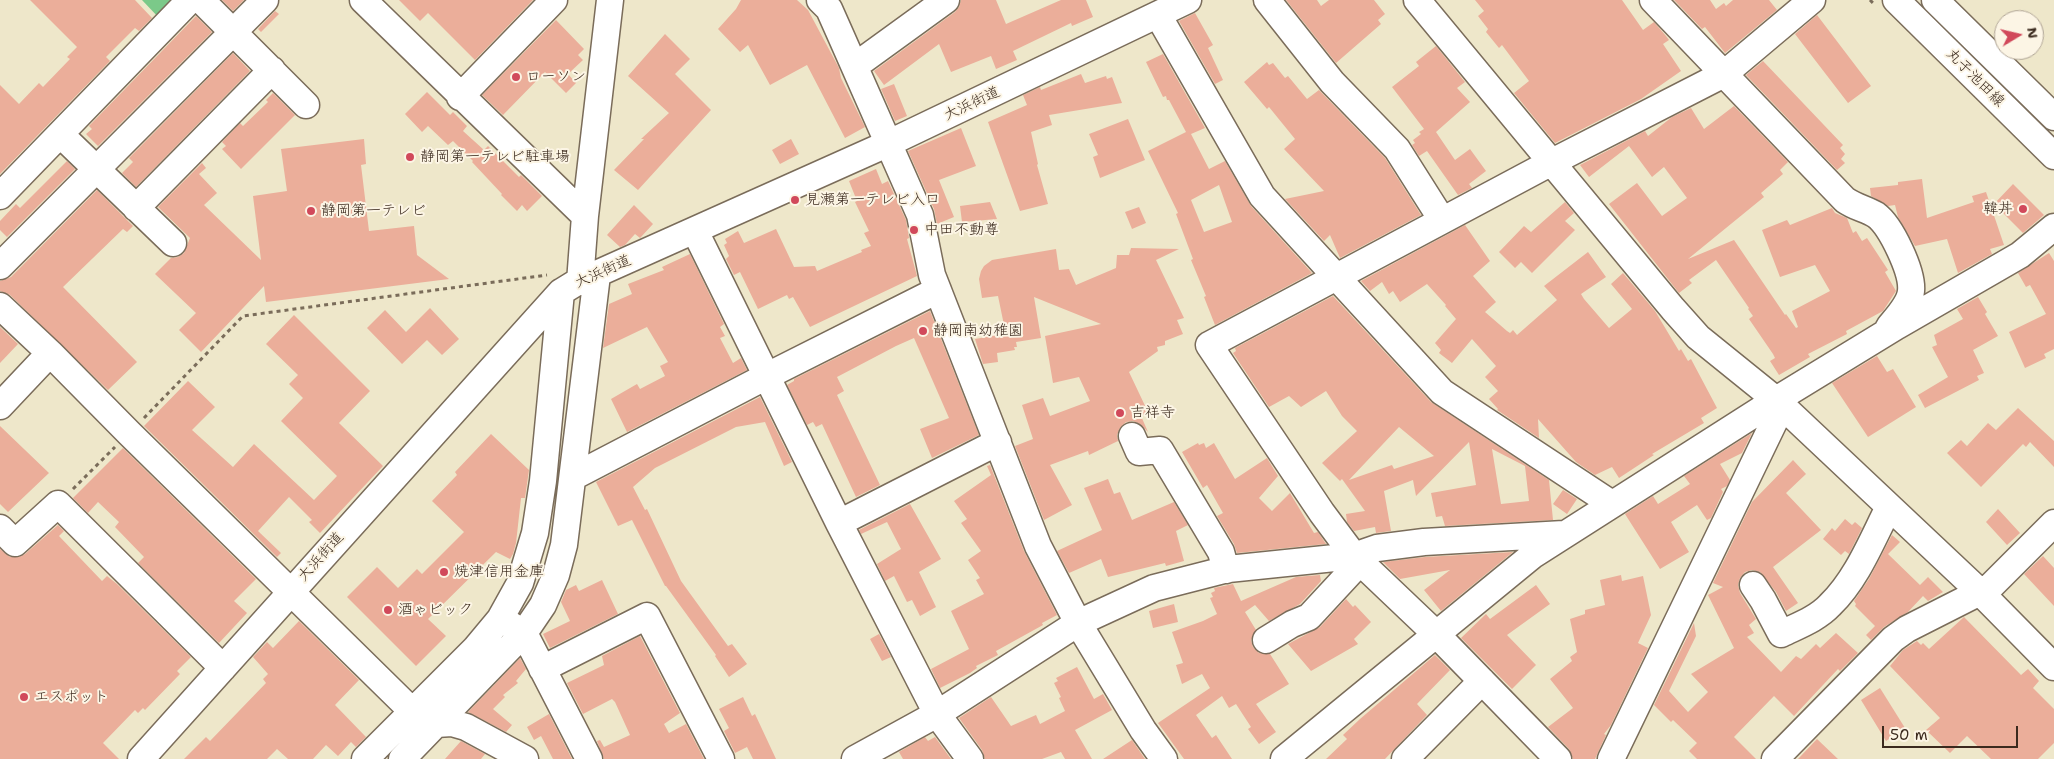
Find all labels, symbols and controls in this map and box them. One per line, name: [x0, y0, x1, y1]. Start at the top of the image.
north arrow: [1994, 10, 2044, 60]
text: N: [2023, 26, 2043, 40]
street label: 丸子池田線: [1942, 45, 2008, 111]
place label: ローソン: [526, 68, 586, 86]
marker: ローソン: [510, 71, 522, 83]
street label: 大浜街道: [941, 83, 1003, 125]
place label: 静岡第一テレビ駐車場: [420, 148, 570, 166]
marker: 静岡第一テレビ駐車場: [404, 151, 416, 163]
place label: 見瀬第一テレビ入口: [805, 191, 940, 209]
marker: 見瀬第一テレビ入口: [789, 194, 801, 206]
place label: 韓丼: [1983, 200, 2013, 218]
place label: 静岡第一テレビ: [321, 202, 426, 220]
marker: 韓丼: [2017, 203, 2029, 215]
marker: 静岡第一テレビ: [305, 205, 317, 217]
place label: 中田不動尊: [924, 221, 999, 239]
marker: 中田不動尊: [908, 224, 920, 236]
street label: 大浜街道: [572, 252, 634, 292]
place label: 静岡南幼稚園: [933, 322, 1023, 340]
marker: 静岡南幼稚園: [917, 325, 929, 337]
place label: 吉祥寺: [1130, 404, 1175, 422]
marker: 吉祥寺: [1114, 407, 1126, 419]
street label: 大浜街道: [294, 529, 348, 585]
place label: 焼津信用金庫: [454, 563, 544, 581]
marker: 焼津信用金庫: [438, 566, 450, 578]
place label: 酒ゃビック: [398, 601, 473, 619]
marker: 酒ゃビック: [382, 604, 394, 616]
place label: エスポット: [34, 688, 109, 706]
marker: エスポット: [18, 691, 30, 703]
scale bar: [1884, 716, 2020, 748]
text: 50 m: [1890, 725, 1928, 745]

